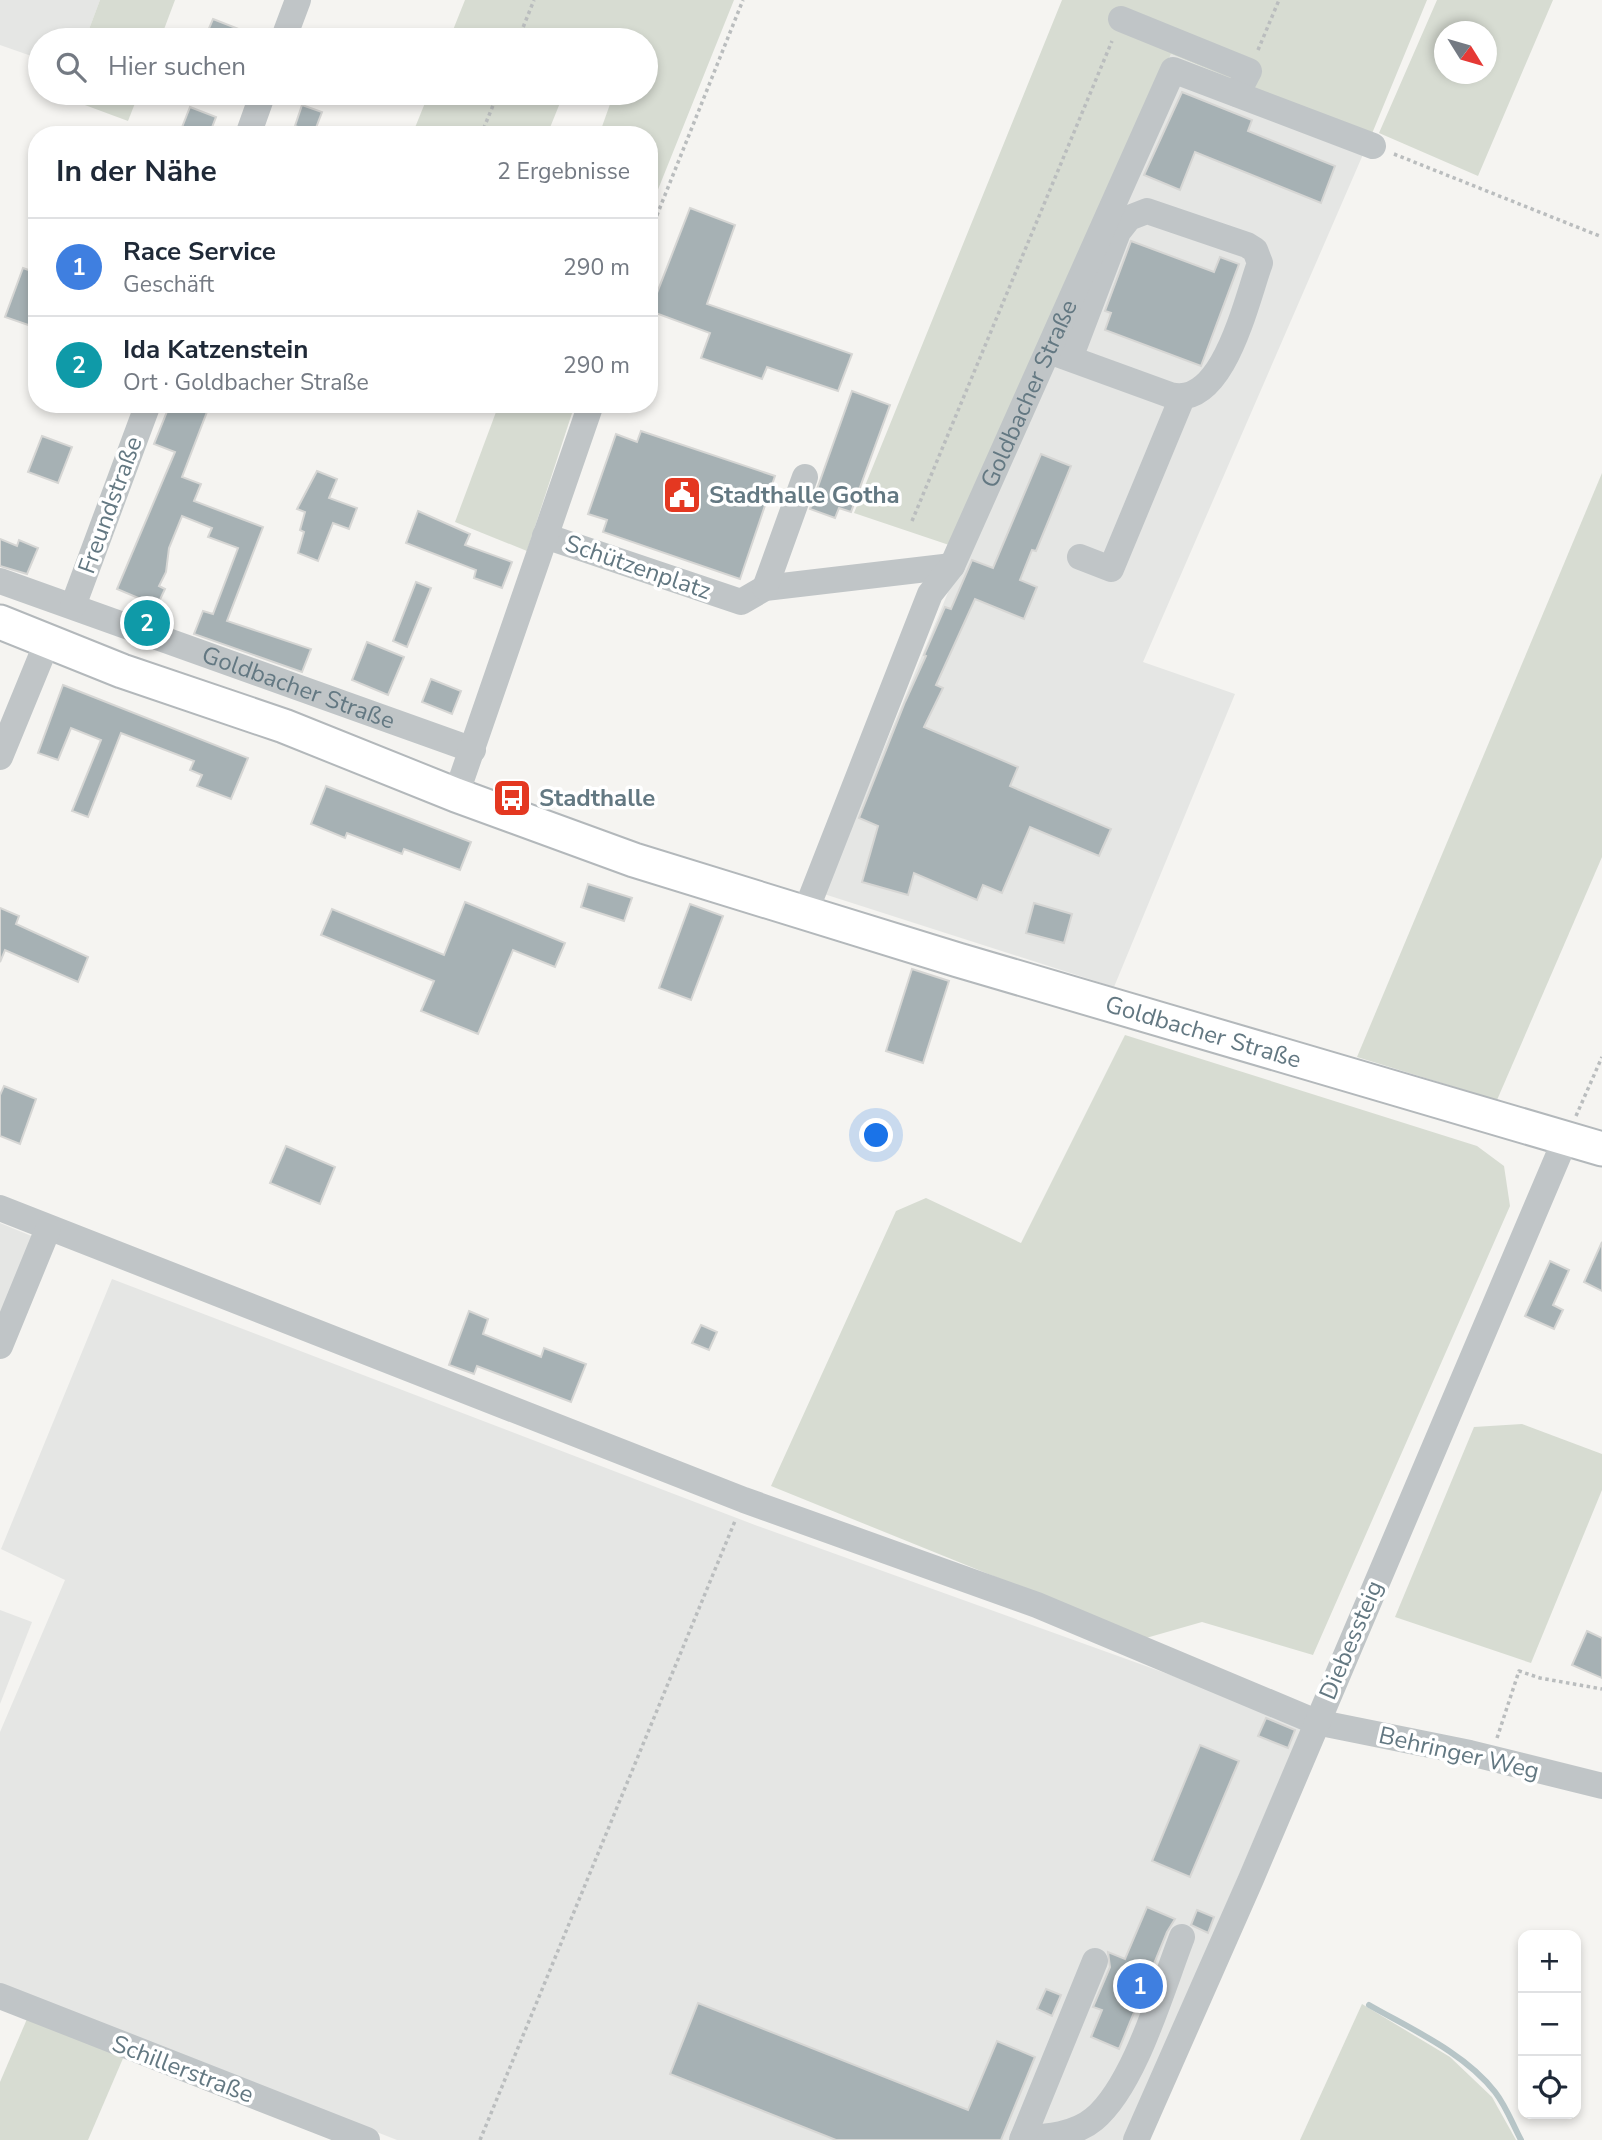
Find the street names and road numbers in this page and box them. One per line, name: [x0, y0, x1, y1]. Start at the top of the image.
street label: Goldbacher Straße: [973, 294, 1085, 493]
street label: Freundstraße: [70, 432, 150, 578]
street label: Schützenplatz: [561, 527, 715, 607]
street label: Goldbacher Straße: [198, 638, 399, 737]
street label: Goldbacher Straße: [1101, 988, 1305, 1076]
street label: Diebessteig: [1312, 1575, 1390, 1705]
street label: Behringer Weg: [1376, 1719, 1542, 1787]
street label: Schillerstraße: [108, 2027, 258, 2111]

